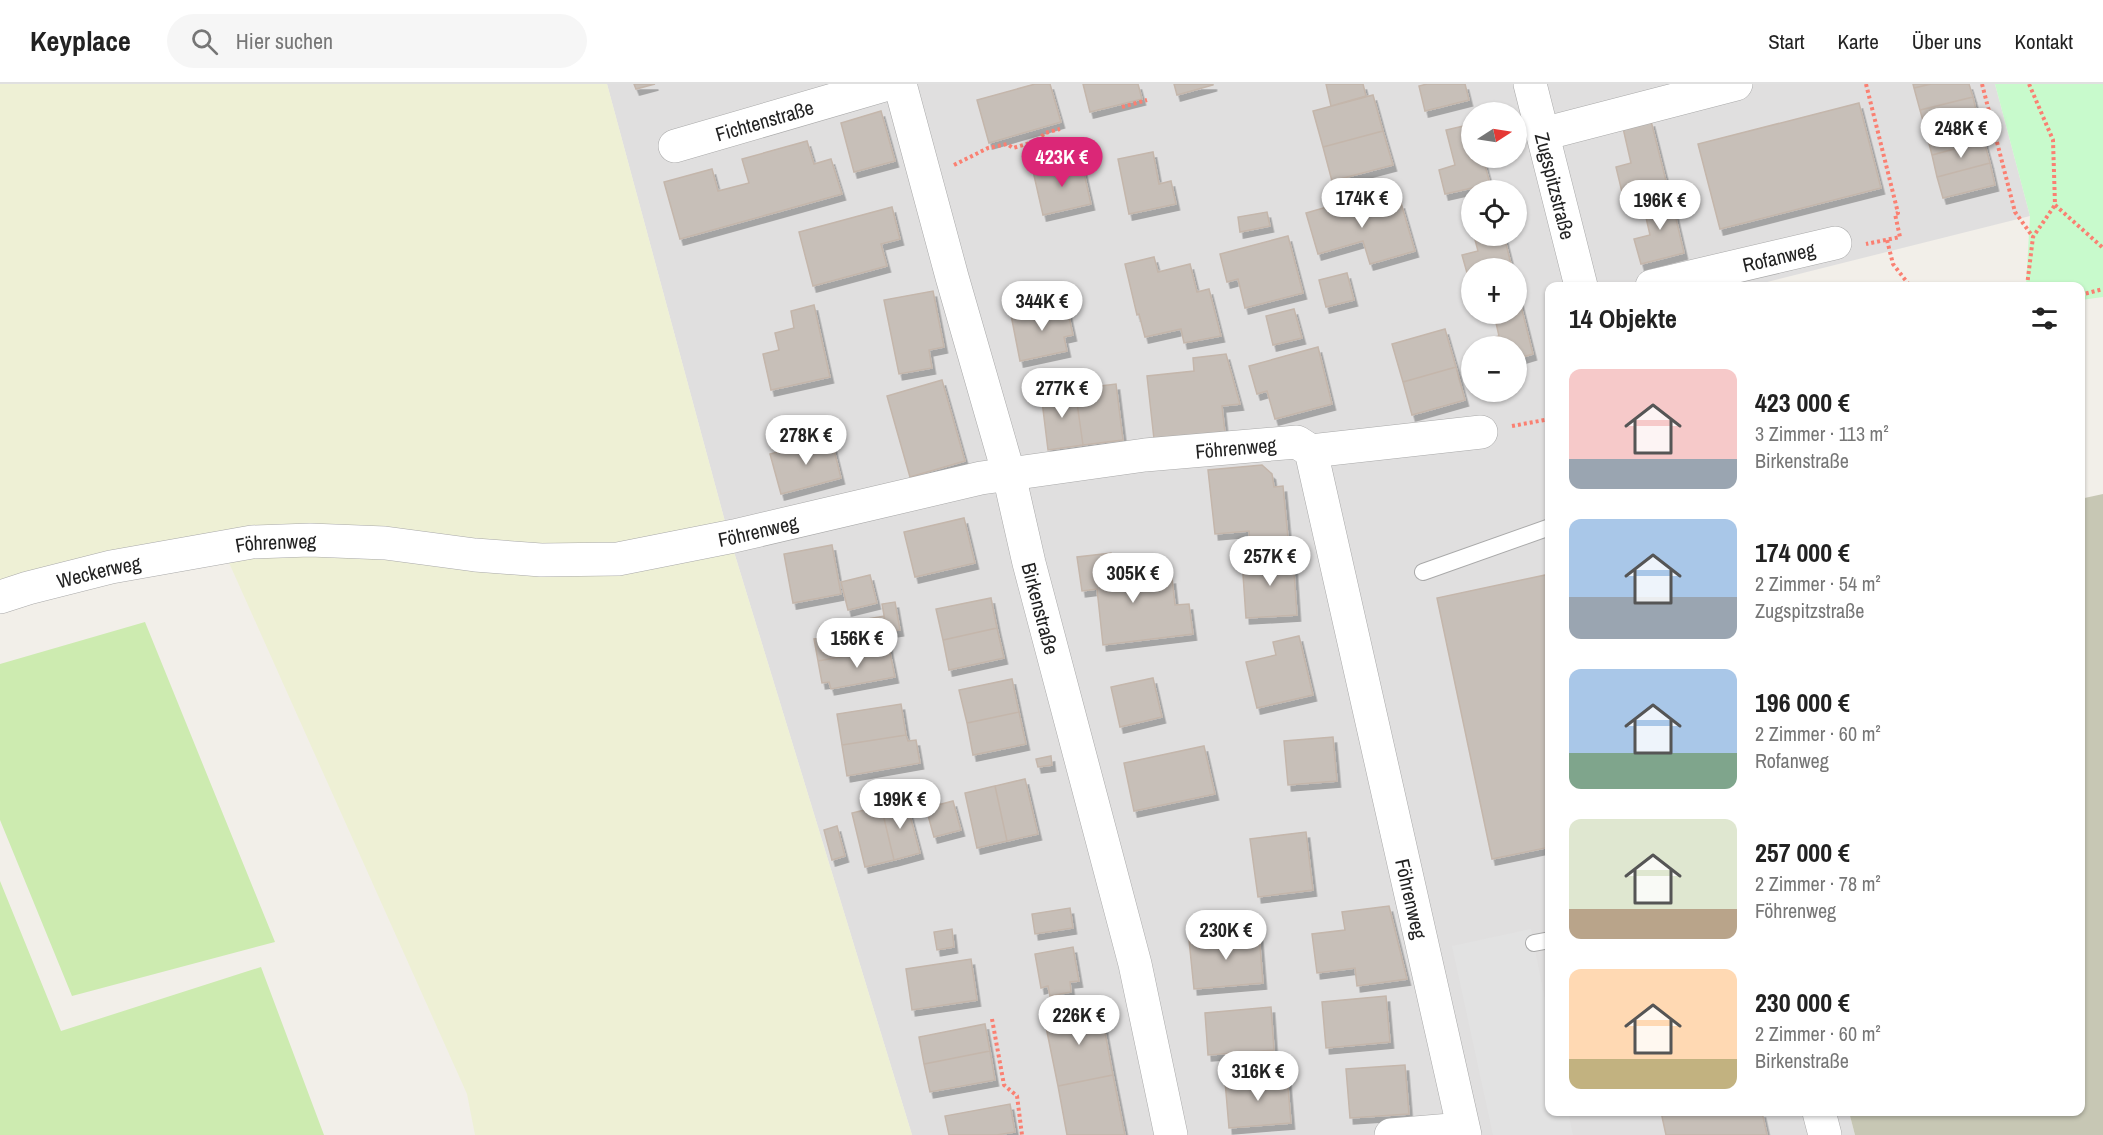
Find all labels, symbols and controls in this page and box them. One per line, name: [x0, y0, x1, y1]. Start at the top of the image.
search box: [167, 14, 587, 68]
text: Keyplace: [30, 22, 131, 60]
icon: search: [188, 25, 221, 58]
text: Hier suchen: [236, 26, 333, 56]
text: Start: [1768, 27, 1805, 56]
text: Karte: [1838, 27, 1879, 56]
text: Über uns: [1912, 27, 1982, 56]
text: Kontakt: [2015, 27, 2073, 56]
street label: Fichtenstraße: [712, 93, 817, 147]
north arrow: [1461, 102, 1527, 168]
map controls: [1461, 102, 1527, 402]
pin: 248K €: [1912, 108, 2010, 159]
text: 248K €: [1935, 114, 1987, 141]
street label: Zugspitzstraße: [1529, 129, 1582, 242]
pin: 423K €: [1013, 137, 1111, 188]
text: 423K €: [1036, 143, 1088, 170]
pin: 174K €: [1313, 178, 1411, 229]
button: locate: [1461, 180, 1527, 246]
pin: 196K €: [1611, 180, 1709, 231]
text: 174K €: [1336, 184, 1388, 211]
text: 196K €: [1634, 186, 1686, 213]
street label: Rofanweg: [1740, 235, 1818, 278]
button: +: [1461, 258, 1527, 324]
pin: 344K €: [993, 281, 1091, 332]
text: 344K €: [1016, 287, 1068, 314]
text: 14 Objekte: [1569, 301, 1677, 336]
icon: filters: [2028, 302, 2061, 335]
button: −: [1461, 336, 1527, 402]
pin: 277K €: [1013, 368, 1111, 419]
text: 277K €: [1036, 374, 1088, 401]
text: 423 000 €: [1755, 385, 1850, 420]
icon: home: [1617, 393, 1689, 465]
pin: 278K €: [757, 415, 855, 466]
text: 3 Zimmer · 113 m²: [1755, 420, 1889, 447]
text: 278K €: [780, 421, 832, 448]
street label: Föhrenweg: [1194, 430, 1277, 464]
text: Birkenstraße: [1755, 447, 1849, 474]
street label: Föhrenweg: [715, 508, 800, 552]
street label: Föhrenweg: [233, 526, 317, 558]
text: 174 000 €: [1755, 535, 1850, 570]
pin: 257K €: [1221, 536, 1319, 587]
text: 257K €: [1244, 542, 1296, 569]
icon: home: [1617, 543, 1689, 615]
street label: Weckerweg: [54, 549, 143, 594]
pin: 305K €: [1084, 553, 1182, 604]
street label: Birkenstraße: [1016, 559, 1066, 657]
text: 305K €: [1107, 559, 1159, 586]
text: 2 Zimmer · 54 m²: [1755, 570, 1881, 597]
text: Zugspitzstraße: [1755, 597, 1864, 624]
pin: 156K €: [808, 618, 906, 669]
text: 156K €: [831, 624, 883, 651]
text: 196 000 €: [1755, 685, 1850, 720]
icon: home: [1617, 693, 1689, 765]
text: 2 Zimmer · 60 m²: [1755, 720, 1881, 747]
text: Rofanweg: [1755, 747, 1829, 774]
pin: 199K €: [851, 779, 949, 830]
text: 199K €: [874, 785, 926, 812]
text: 257 000 €: [1755, 835, 1850, 870]
icon: home: [1617, 843, 1689, 915]
street label: Föhrenweg: [1390, 856, 1434, 941]
text: 2 Zimmer · 78 m²: [1755, 870, 1881, 897]
text: Föhrenweg: [1755, 897, 1836, 924]
pin: 230K €: [1177, 910, 1275, 961]
text: 230K €: [1200, 916, 1252, 943]
text: 230 000 €: [1755, 985, 1850, 1020]
icon: home: [1617, 993, 1689, 1065]
pin: 226K €: [1030, 995, 1128, 1046]
text: 226K €: [1053, 1001, 1105, 1028]
text: 2 Zimmer · 60 m²: [1755, 1020, 1881, 1047]
text: Birkenstraße: [1755, 1047, 1849, 1074]
pin: 316K €: [1209, 1051, 1307, 1102]
text: 316K €: [1232, 1057, 1284, 1084]

